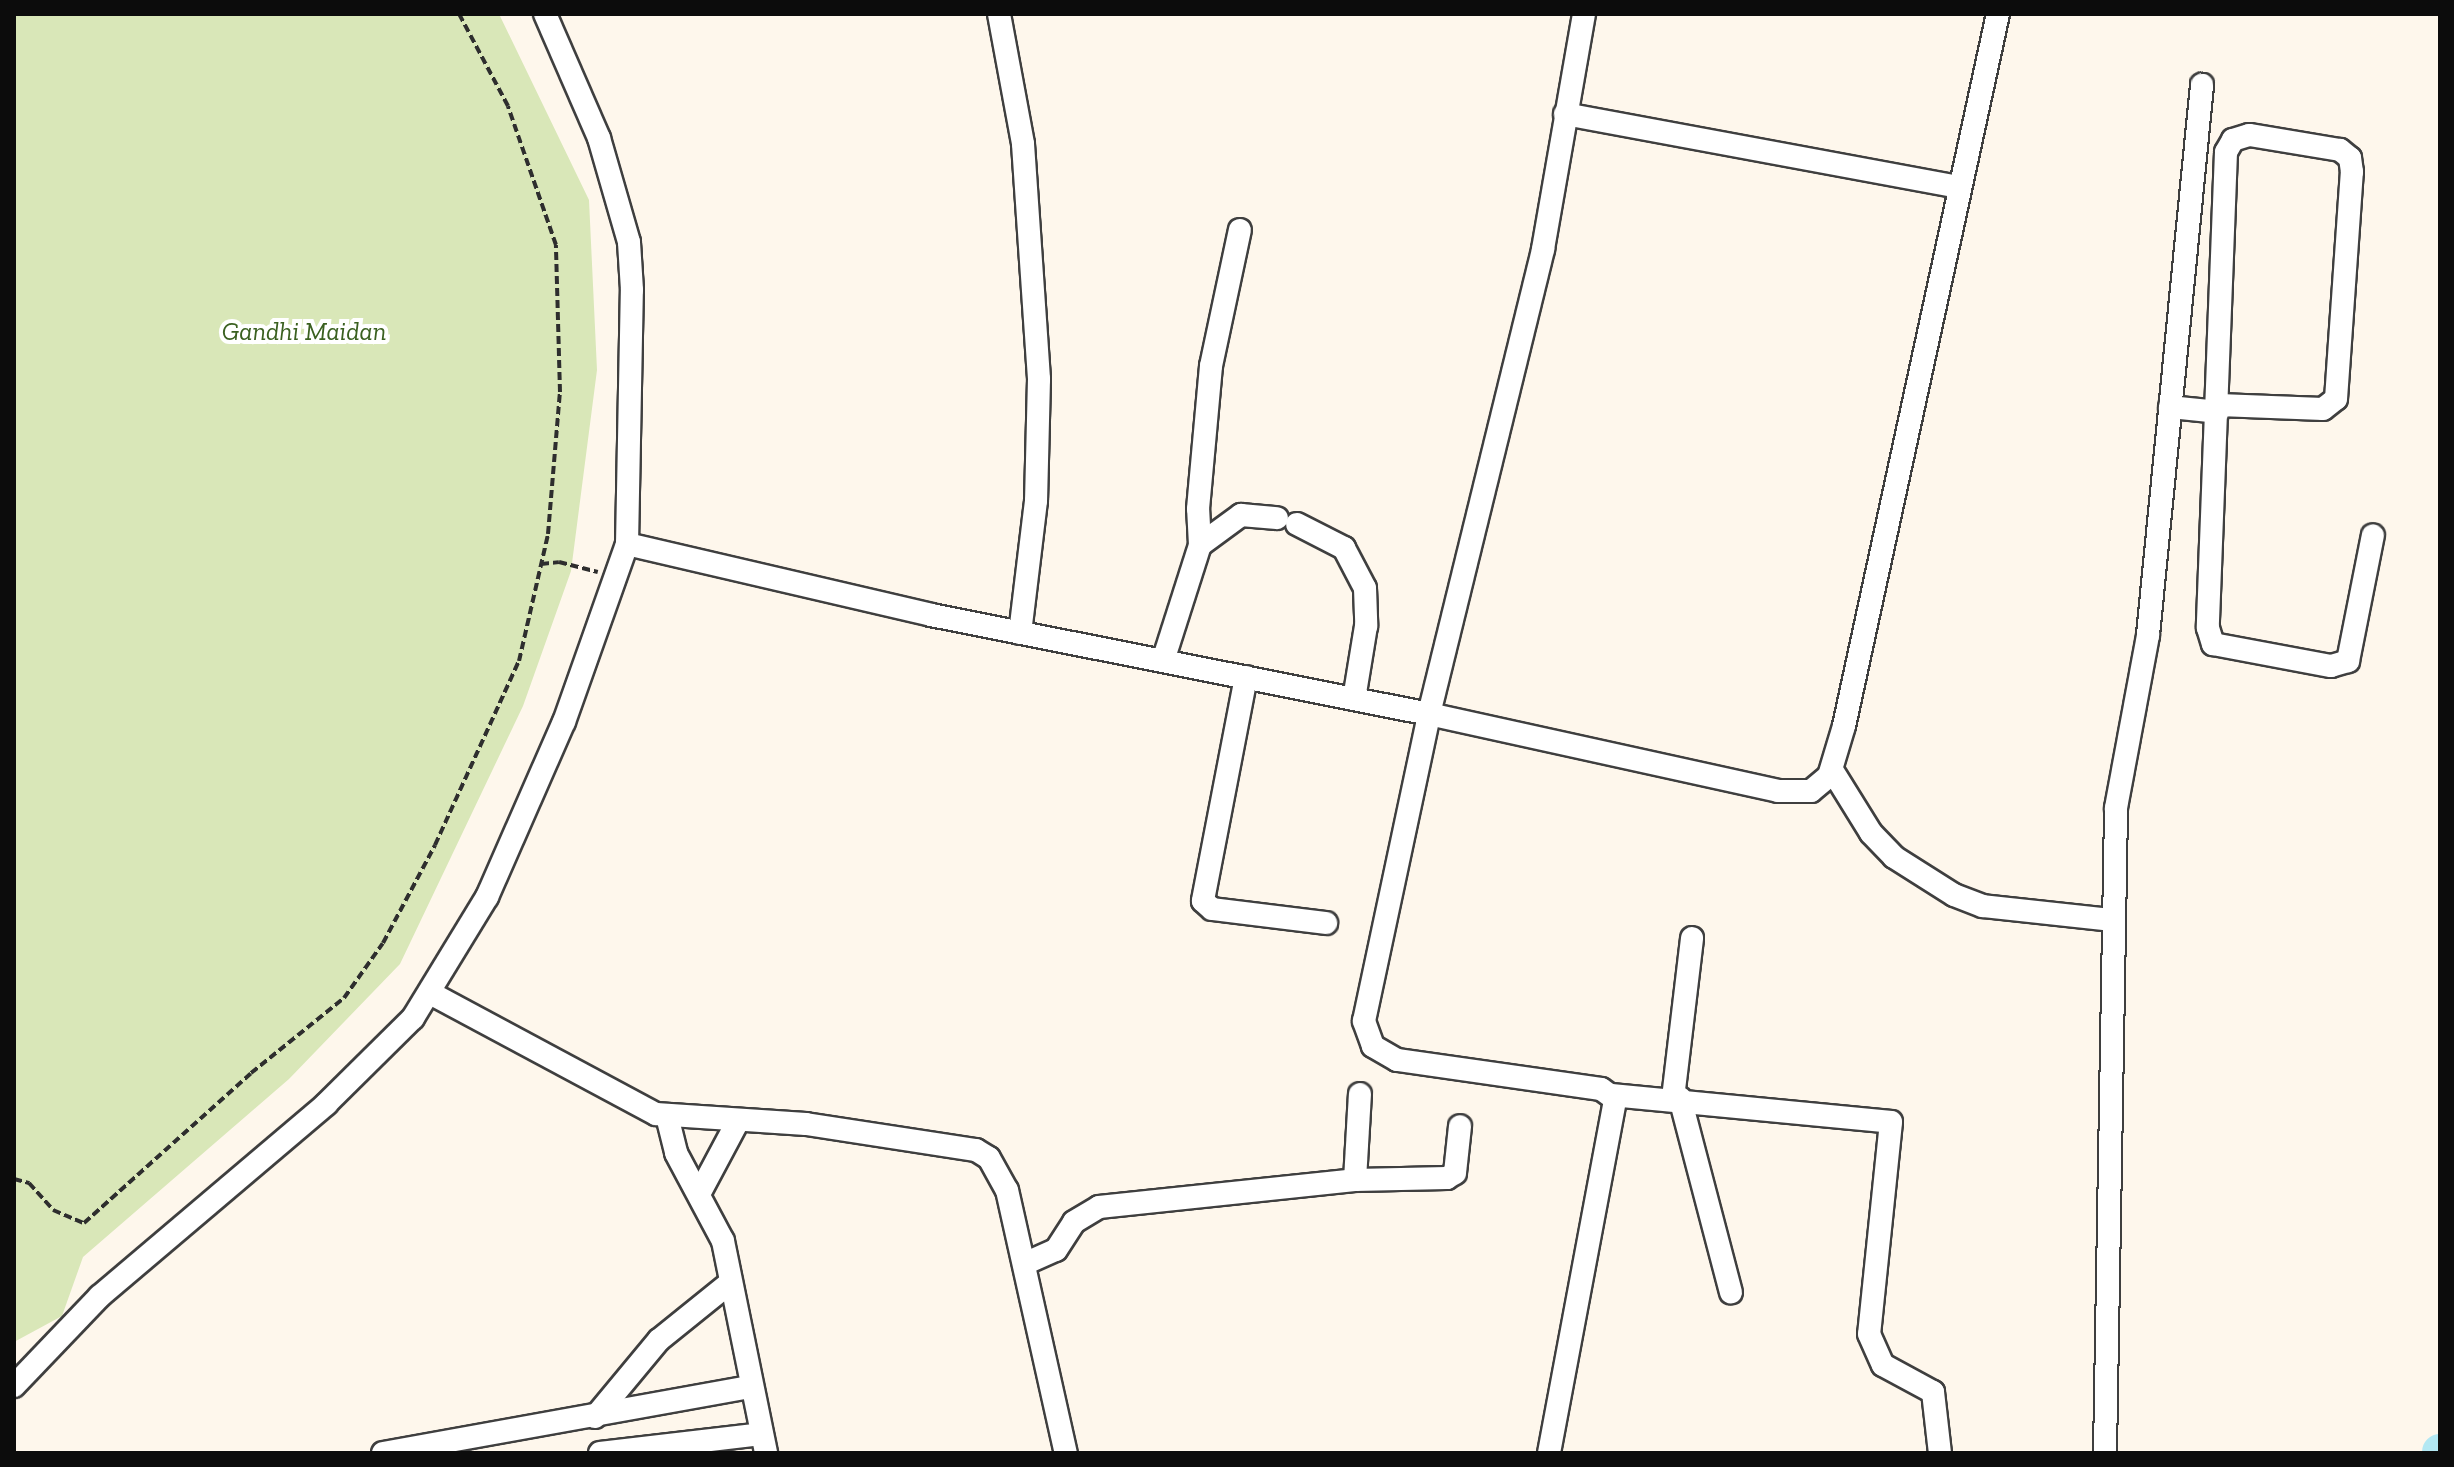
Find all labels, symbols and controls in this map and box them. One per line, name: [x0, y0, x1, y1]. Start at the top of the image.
park label: Gandhi Maidan: [222, 316, 386, 348]

